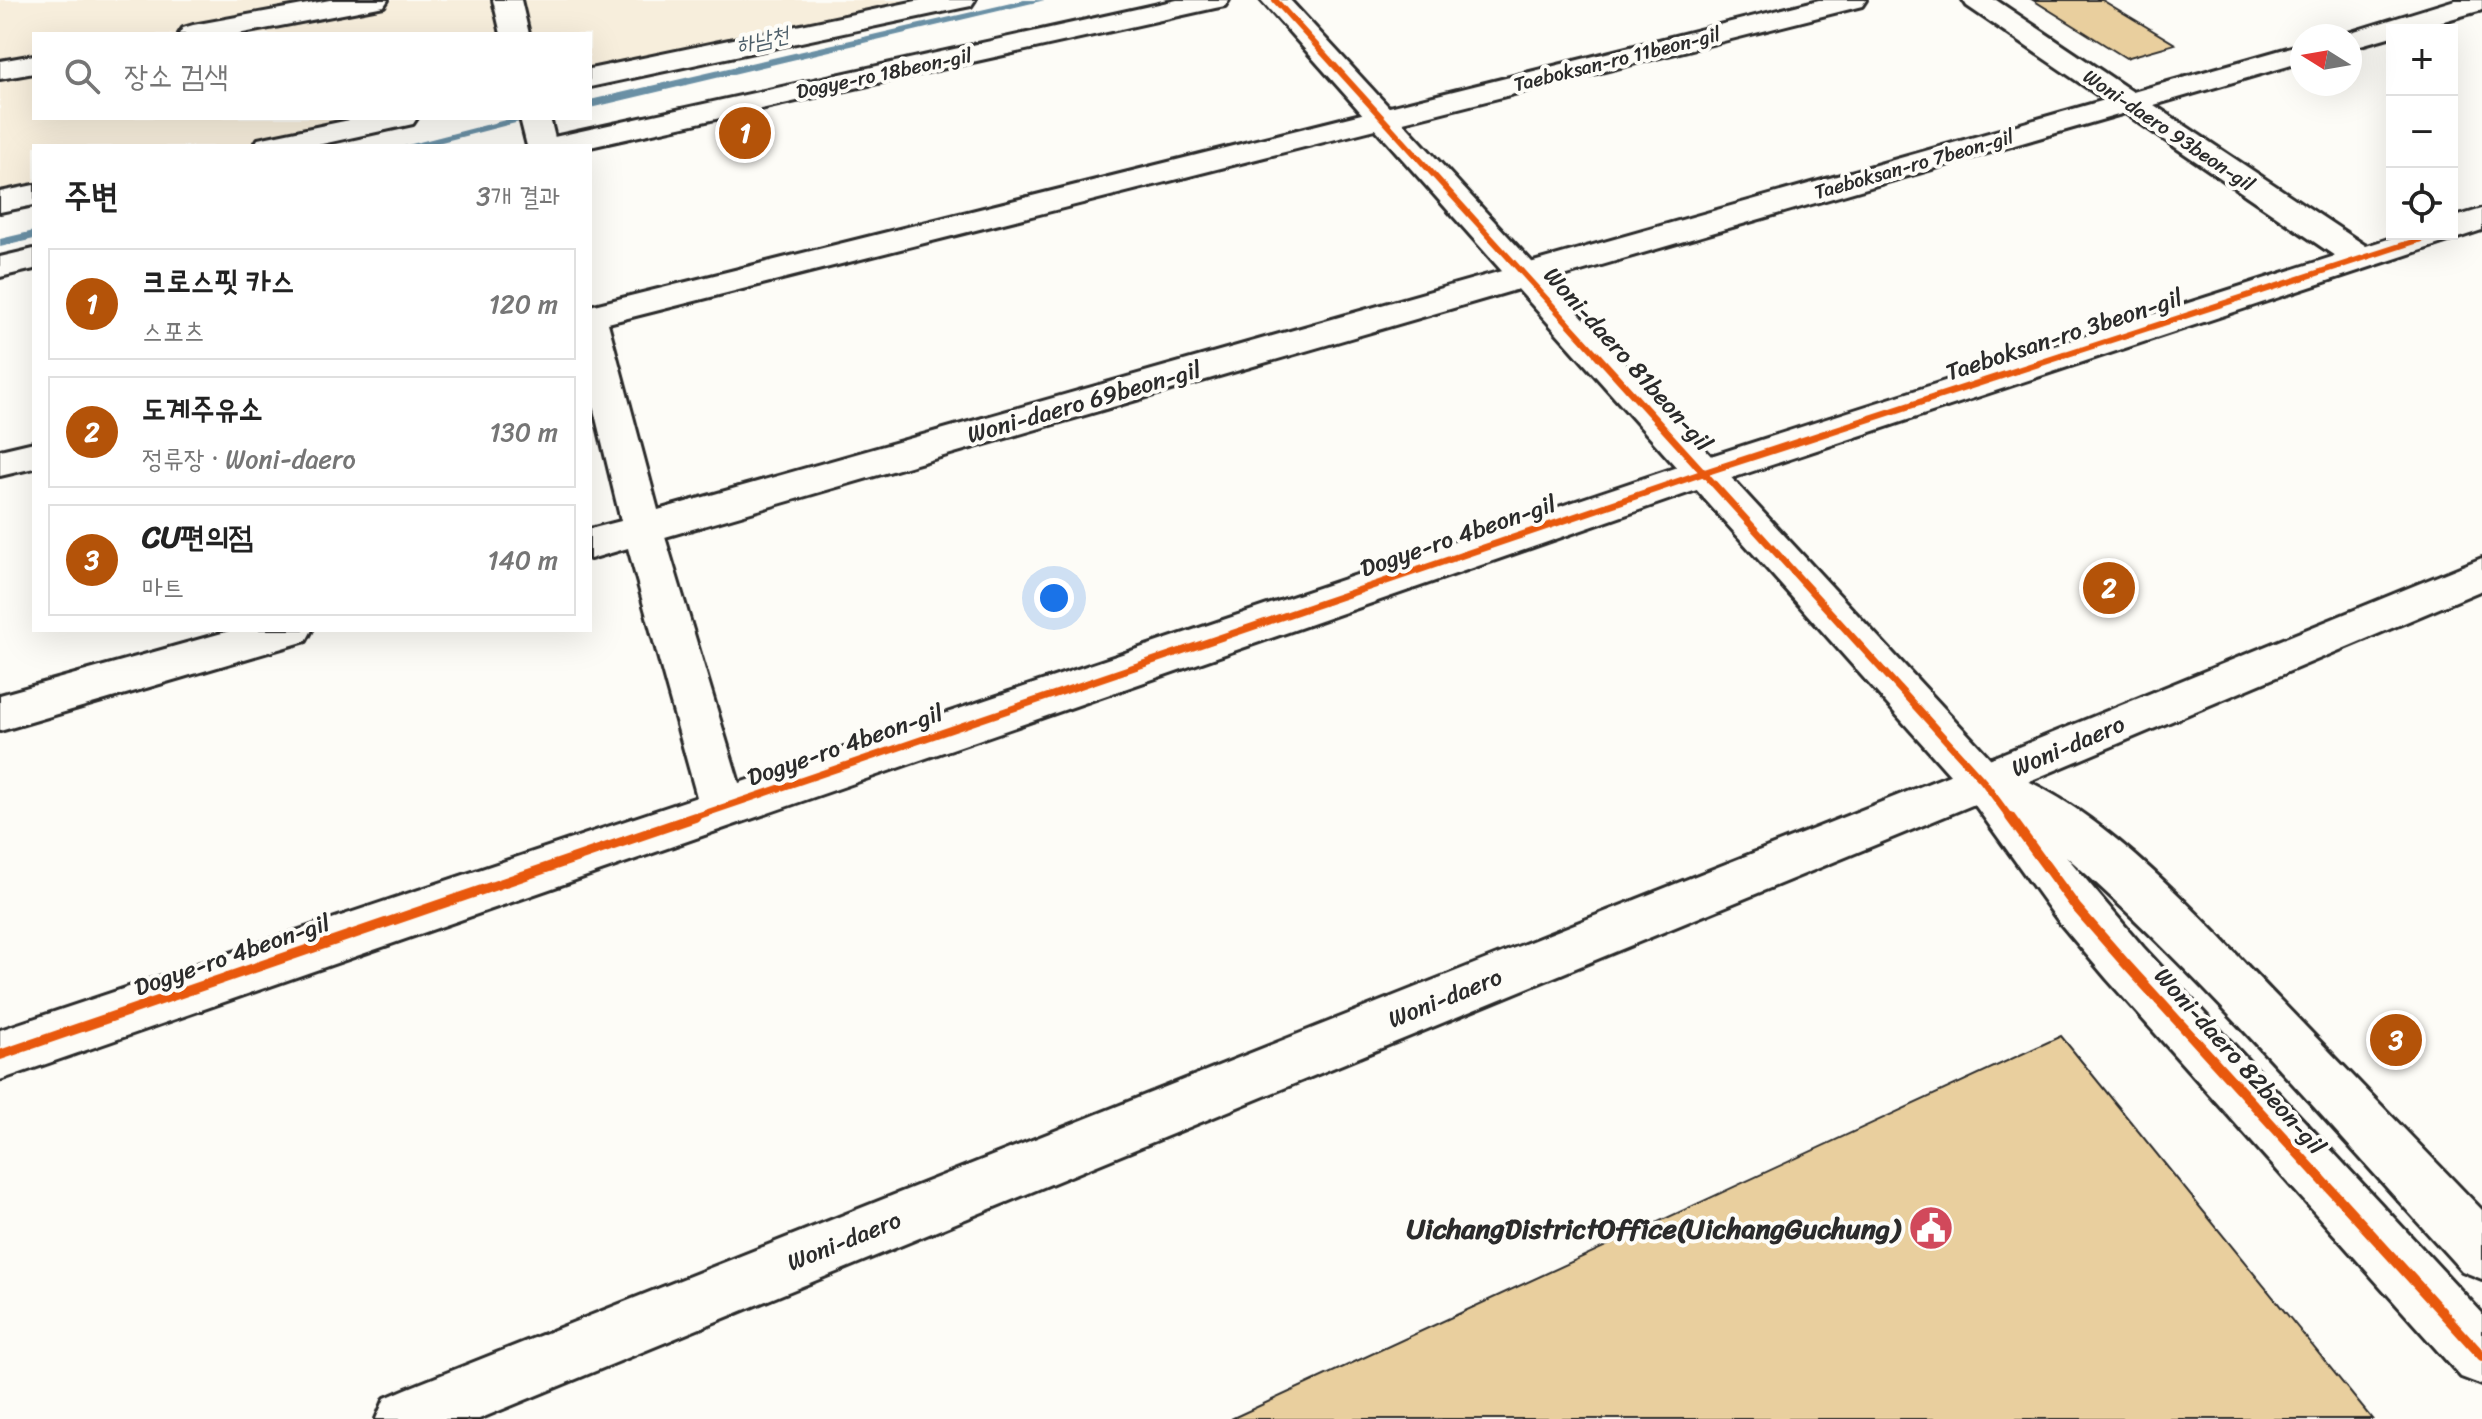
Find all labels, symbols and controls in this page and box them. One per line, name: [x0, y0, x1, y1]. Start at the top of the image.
water label: 하남천: [732, 14, 795, 64]
street label: Taeboksan-ro 11beon-gil: [1510, 17, 1725, 102]
north arrow: [2290, 24, 2362, 96]
map controls: [2386, 24, 2458, 240]
button: +: [2386, 24, 2458, 96]
search box: [32, 32, 592, 120]
street label: Dogye-ro 18beon-gil: [793, 38, 977, 109]
text: 장소 검색: [124, 49, 228, 103]
icon: search: [60, 54, 104, 98]
street label: Woni-daero 93beon-gil: [2076, 60, 2263, 202]
button: −: [2386, 96, 2458, 168]
pin: 1: [719, 103, 771, 163]
street label: Taeboksan-ro 7beon-gil: [1810, 119, 2018, 210]
text: 주변: [64, 166, 119, 226]
button: locate: [2386, 168, 2458, 240]
text: 3개 결과: [476, 173, 560, 219]
text: 크로스핏 카스: [142, 254, 295, 308]
street label: Woni-daero 81beon-gil: [1533, 256, 1724, 462]
street label: Taeboksan-ro 3beon-gil: [1940, 277, 2189, 393]
text: 1: [86, 281, 98, 327]
text: 120 m: [489, 281, 558, 327]
text: 스포츠: [142, 308, 205, 354]
street label: Woni-daero 69beon-gil: [962, 348, 1207, 455]
text: 도계주유소: [142, 382, 263, 436]
text: 2: [84, 409, 100, 455]
text: 130 m: [489, 409, 558, 455]
text: 정류장 · Woni-daero: [142, 436, 356, 482]
street label: Dogye-ro 4beon-gil: [1354, 482, 1563, 589]
text: CU편의점: [142, 510, 253, 564]
text: 3: [85, 537, 99, 583]
text: 140 m: [487, 537, 558, 583]
pin: 2: [2083, 558, 2135, 618]
text: 마트: [142, 564, 184, 610]
your location: [1034, 578, 1074, 618]
street label: Dogye-ro 4beon-gil: [741, 691, 950, 798]
street label: Woni-daero: [2004, 703, 2132, 789]
street label: Dogye-ro 4beon-gil: [128, 901, 337, 1008]
street label: Woni-daero: [1381, 956, 1509, 1040]
street label: Woni-daero 82beon-gil: [2144, 957, 2337, 1166]
pin: 3: [2370, 1010, 2422, 1070]
street label: Woni-daero: [780, 1199, 908, 1283]
place label: UichangDistrictOffice(UichangGuchung): [1406, 1204, 1902, 1253]
public building icon: UichangDistrictOffice(UichangGuchung): [1907, 1204, 1955, 1252]

